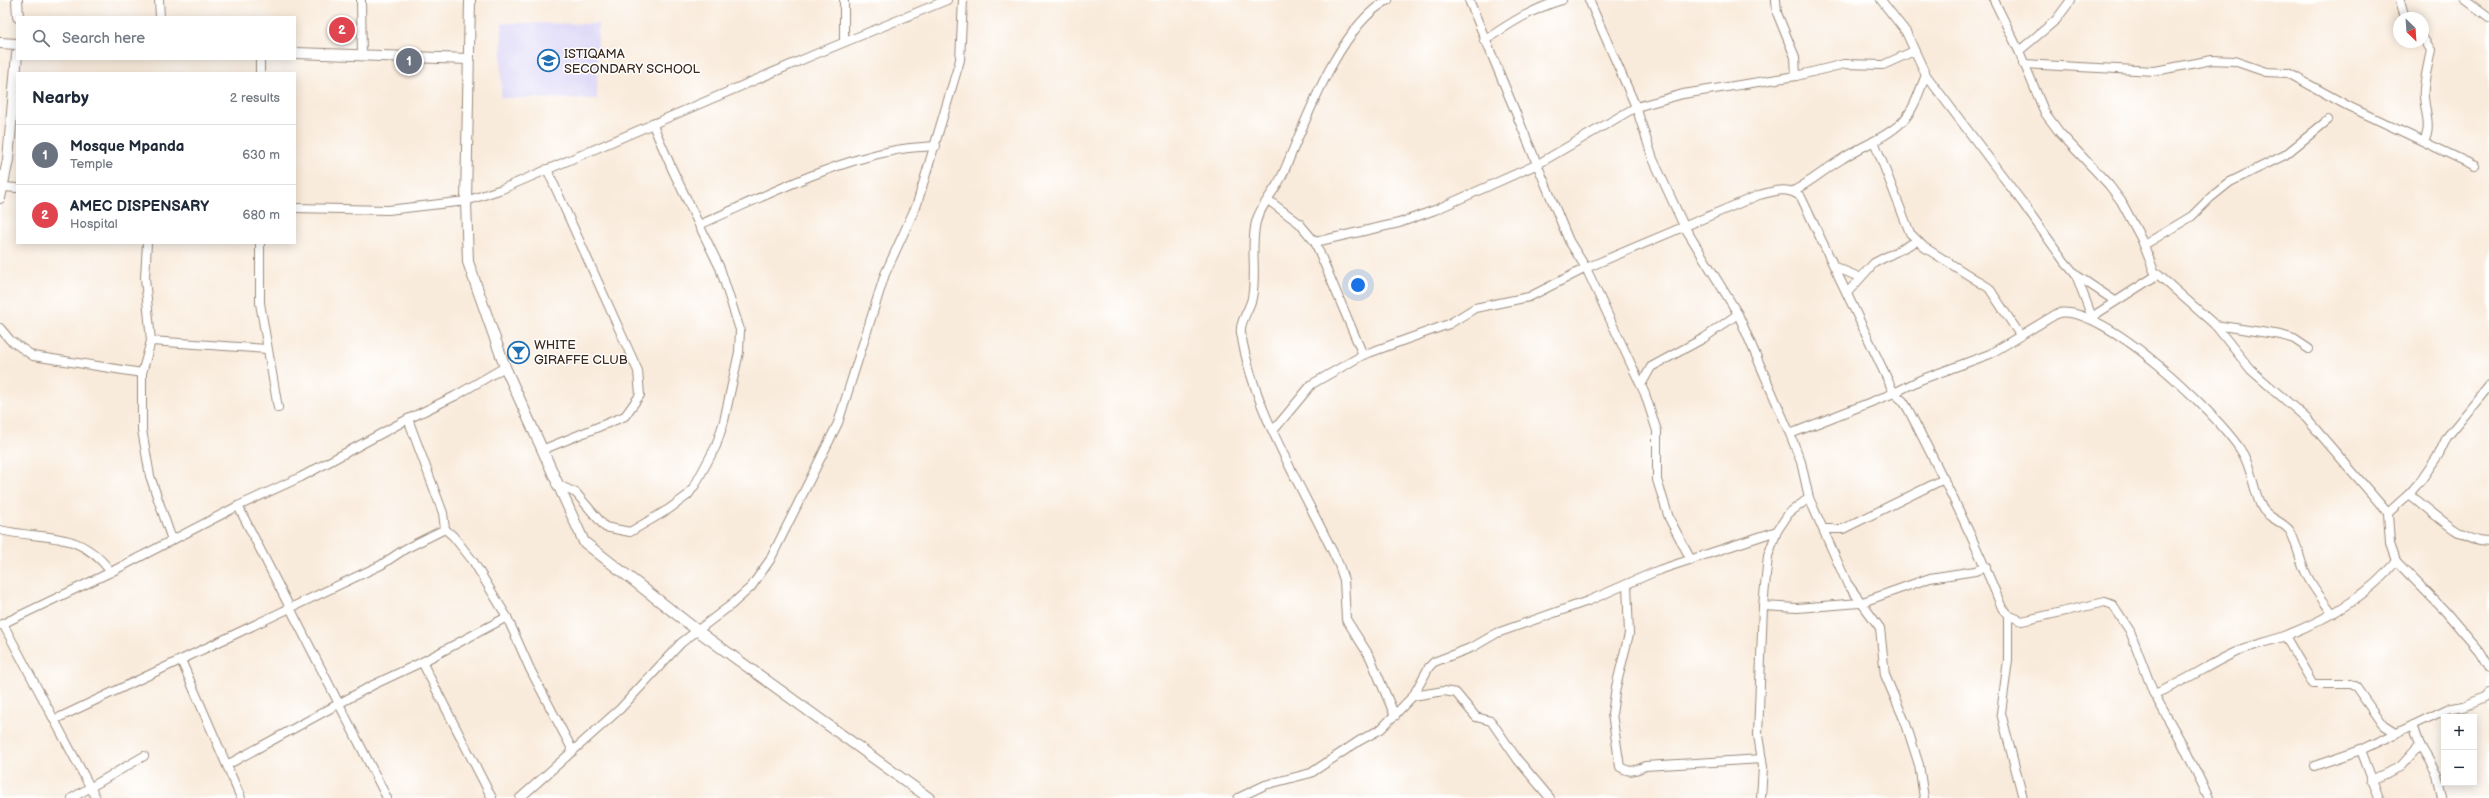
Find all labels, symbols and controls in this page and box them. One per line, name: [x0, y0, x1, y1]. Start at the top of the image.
north arrow: [2393, 12, 2429, 48]
pin: 2: [329, 15, 355, 45]
search box: [16, 16, 296, 60]
icon: search: [30, 27, 52, 49]
text: Search here: [62, 29, 145, 48]
pin: 1: [396, 46, 422, 76]
place label: ISTIQAMA SECONDARY SCHOOL: [564, 46, 701, 77]
school or university icon: ISTIQAMA SECONDARY SCHOOL: [536, 48, 562, 74]
text: Nearby: [32, 88, 89, 108]
text: 2 results: [230, 90, 280, 106]
text: Mosque Mpanda: [70, 137, 184, 156]
text: 1: [42, 147, 48, 163]
text: 630 m: [242, 147, 280, 163]
text: Temple: [70, 156, 113, 172]
text: AMEC DISPENSARY: [70, 197, 209, 216]
text: 2: [41, 207, 49, 223]
text: 680 m: [243, 207, 280, 223]
text: Hospital: [70, 216, 118, 232]
your location: [1348, 275, 1368, 295]
place label: WHITE GIRAFFE CLUB: [534, 337, 628, 368]
bar icon: WHITE GIRAFFE CLUB: [505, 339, 531, 365]
map controls: [2441, 714, 2477, 786]
button: +: [2441, 714, 2477, 750]
button: −: [2441, 750, 2477, 786]

